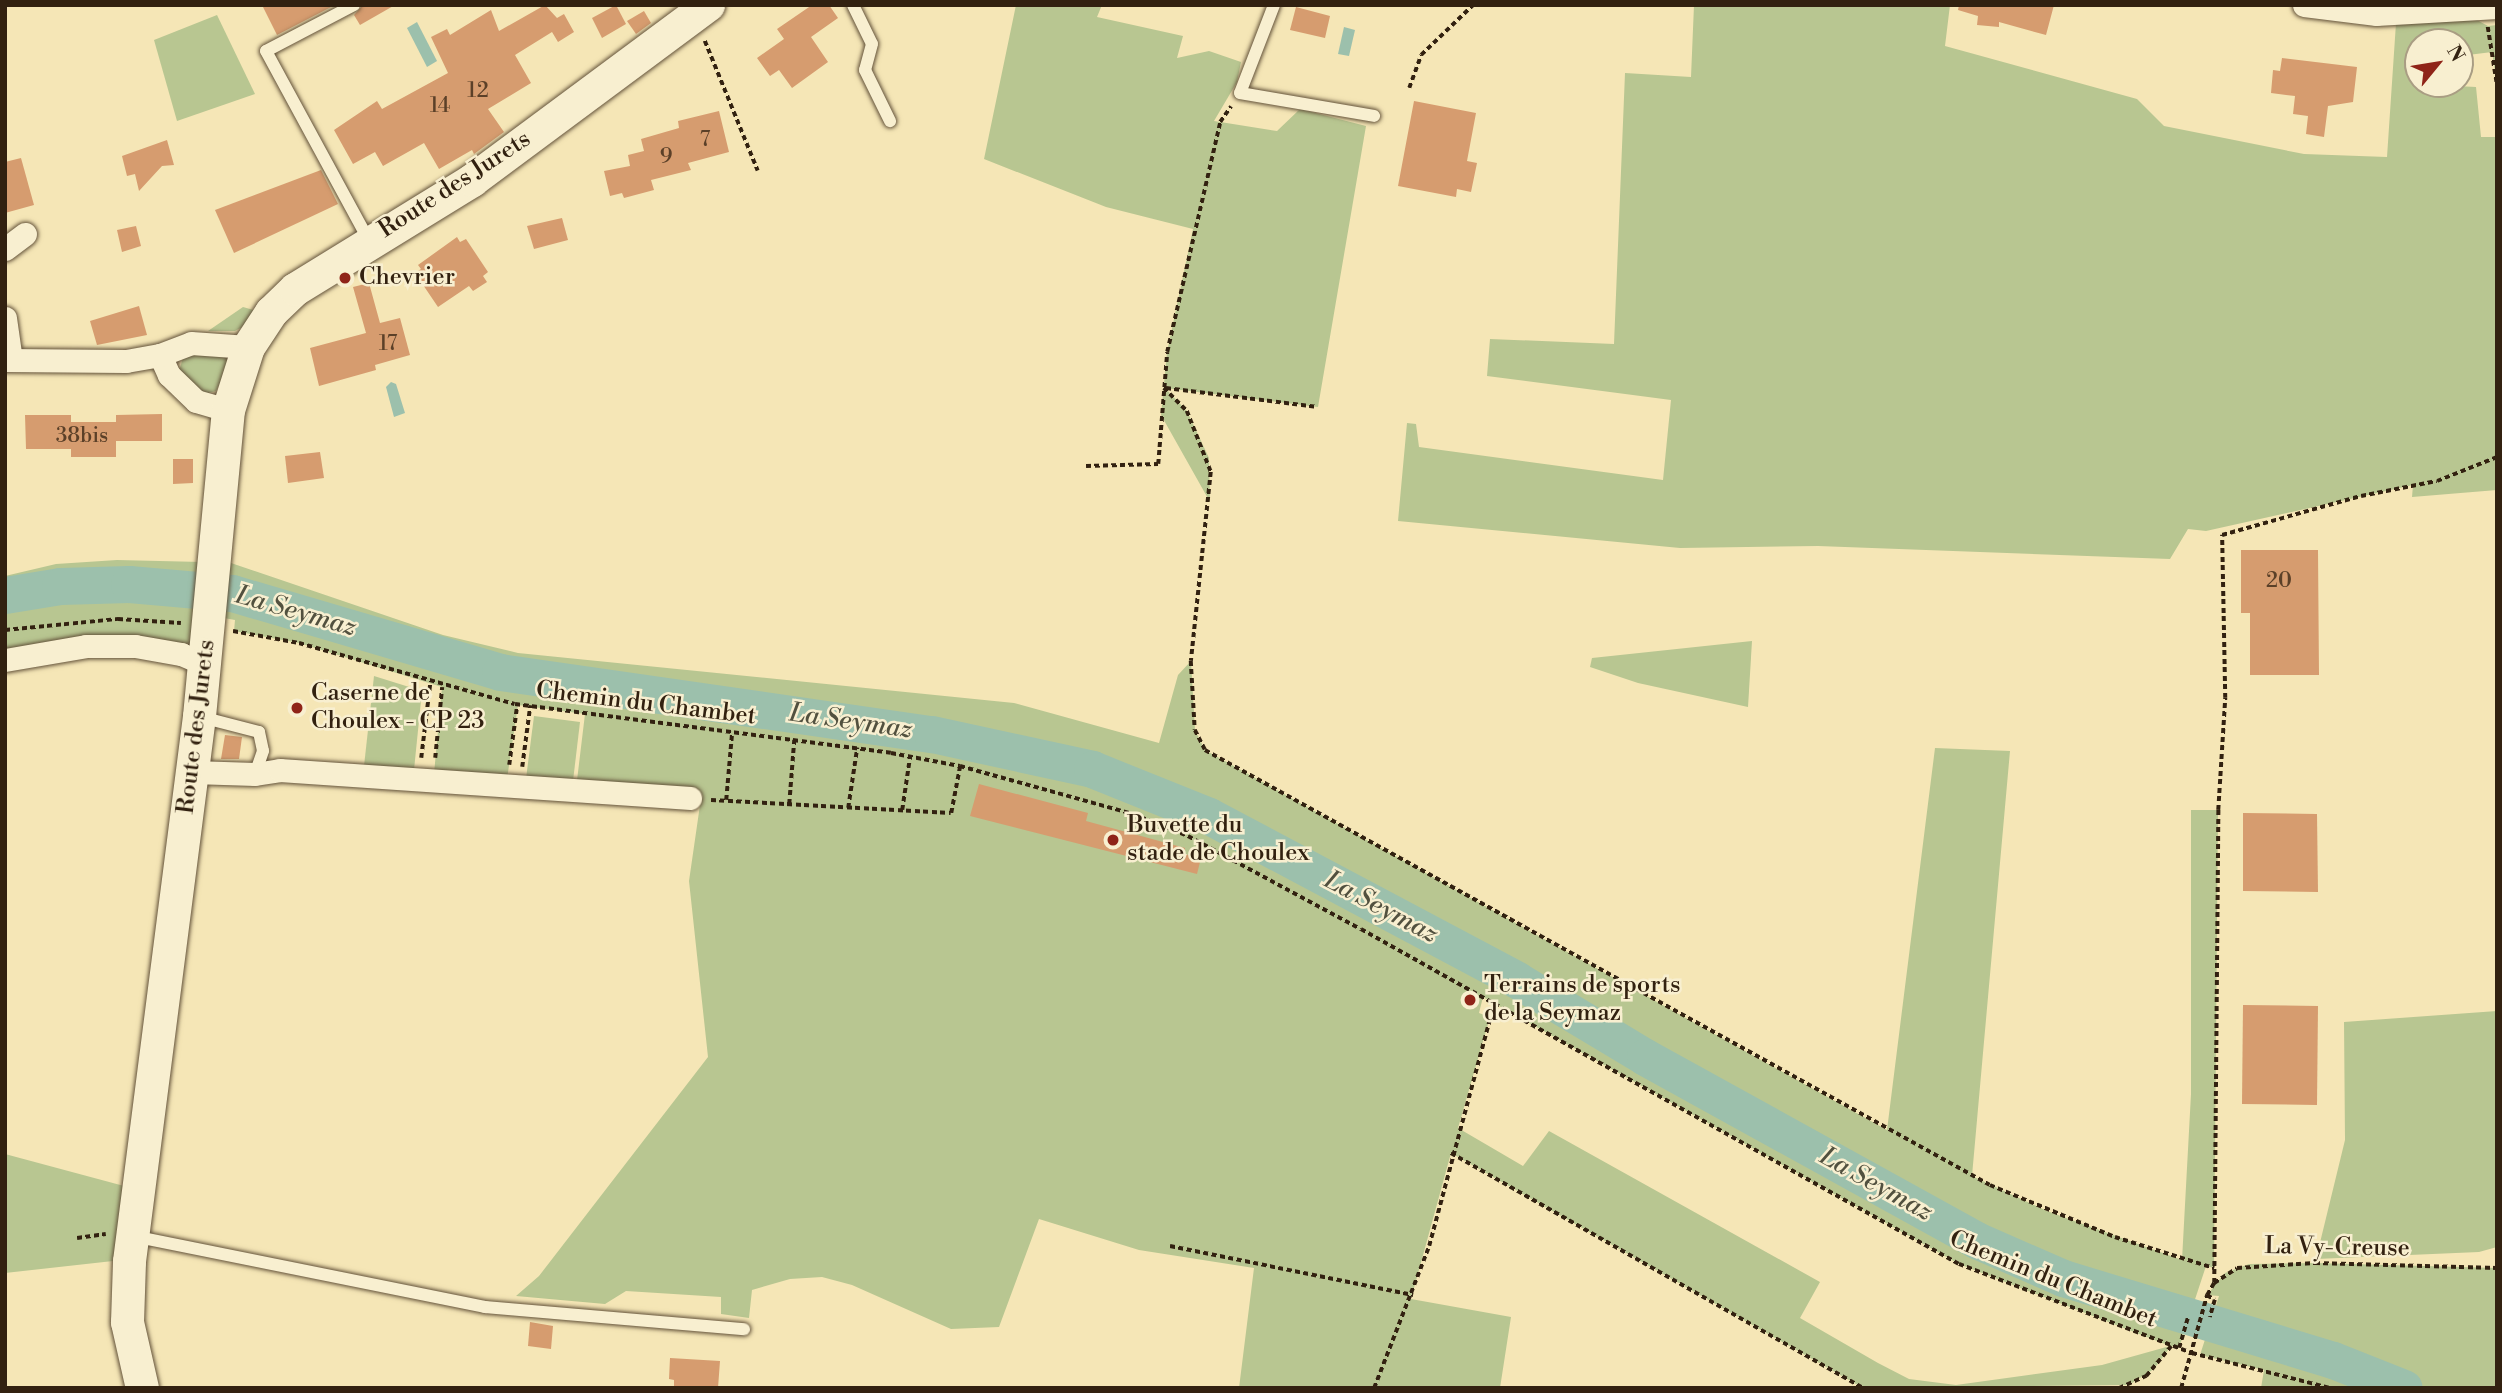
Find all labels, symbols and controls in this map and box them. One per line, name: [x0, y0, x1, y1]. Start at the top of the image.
north arrow: [2404, 28, 2474, 98]
text: N: [2441, 41, 2470, 66]
house number: 12: [467, 78, 489, 104]
house number: 14: [430, 93, 450, 119]
street label: Route des Jurets: [374, 125, 536, 245]
house number: 7: [700, 127, 710, 153]
house number: 9: [660, 144, 672, 170]
place label: Chevrier: [359, 264, 455, 292]
marker: Chevrier: [337, 270, 353, 286]
house number: 17: [379, 331, 397, 357]
house number: 38bis: [56, 423, 108, 449]
house number: 20: [2266, 568, 2292, 594]
water label: La Seymaz: [232, 580, 360, 644]
street label: Route des Jurets: [172, 638, 222, 816]
street label: Chemin du Chambet: [534, 676, 758, 732]
place label: Caserne de Choulex - CP 23: [311, 680, 484, 736]
water label: La Seymaz: [787, 698, 915, 746]
marker: Caserne de Choulex - CP 23: [289, 700, 305, 716]
place label: Buvette du stade de Choulex: [1127, 812, 1309, 868]
marker: Buvette du stade de Choulex: [1105, 832, 1121, 848]
water label: La Seymaz: [1319, 865, 1443, 951]
place label: Terrains de sports de la Seymaz: [1484, 972, 1680, 1028]
marker: Terrains de sports de la Seymaz: [1462, 992, 1478, 1008]
water label: La Seymaz: [1814, 1141, 1938, 1229]
street label: Chemin du Chambet: [1945, 1225, 2161, 1335]
street label: La Vy-Creuse: [2264, 1232, 2410, 1264]

